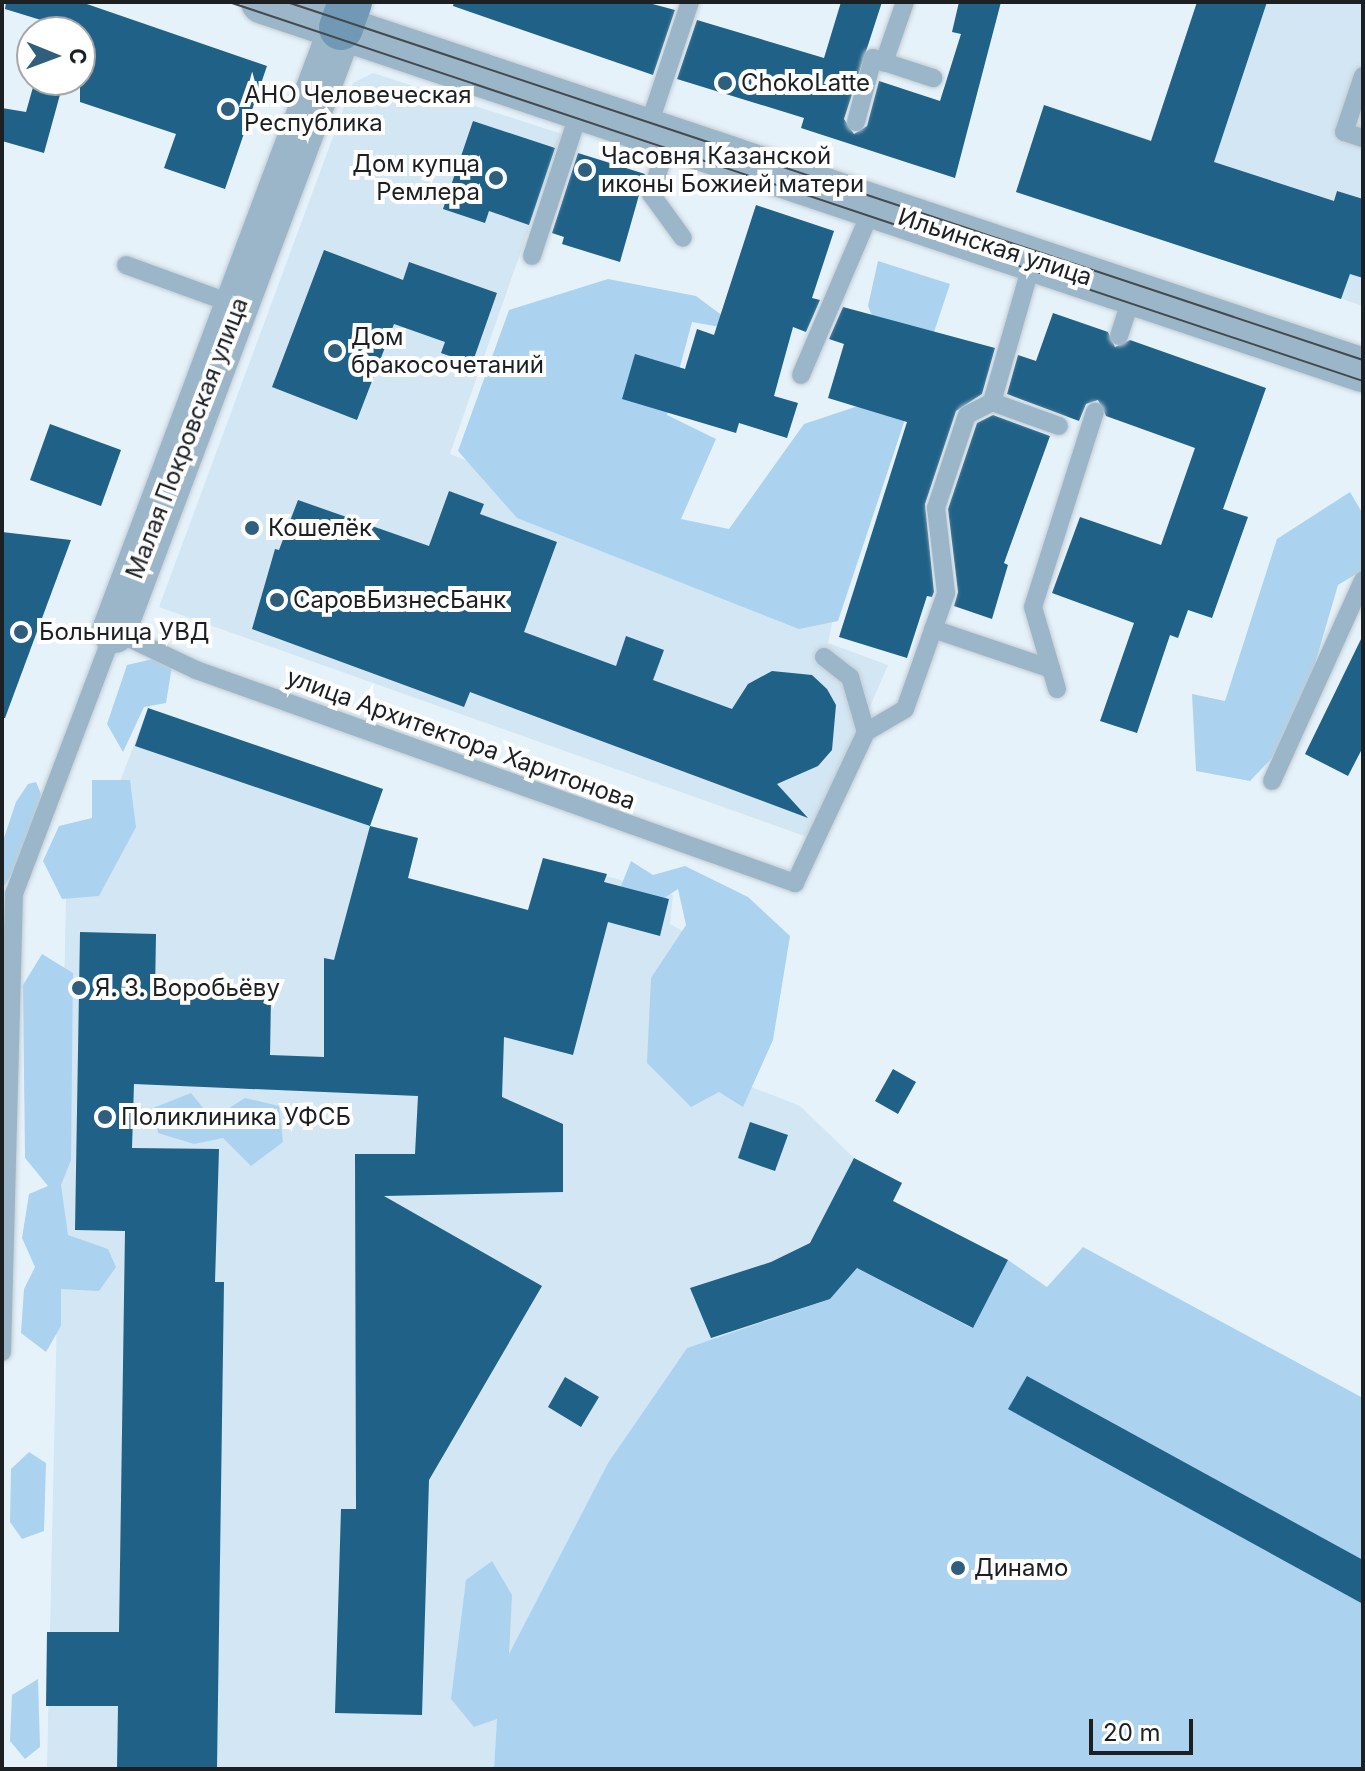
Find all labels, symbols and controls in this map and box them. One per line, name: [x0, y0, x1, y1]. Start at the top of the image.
north arrow: [16, 16, 96, 96]
text: С: [65, 48, 91, 65]
place label: ChokoLatte: [741, 69, 870, 97]
marker: ChokoLatte: [716, 74, 734, 92]
place label: АНО Человеческая Республика: [244, 81, 472, 137]
marker: АНО Человеческая Республика: [219, 100, 237, 118]
place label: Часовня Казанской иконы Божией матери: [601, 142, 864, 198]
place label: Дом купца Ремлера: [352, 150, 480, 206]
marker: Часовня Казанской иконы Божией матери: [576, 161, 594, 179]
marker: Дом купца Ремлера: [487, 169, 505, 187]
street label: Ильинская улица: [894, 202, 1096, 292]
street label: Малая Покровская улица: [120, 293, 254, 583]
place label: Дом бракосочетаний: [351, 323, 544, 379]
marker: Дом бракосочетаний: [326, 342, 344, 360]
place label: Кошелёк: [268, 514, 372, 542]
marker: Кошелёк: [243, 519, 261, 537]
place label: СаровБизнесБанк: [293, 586, 506, 614]
marker: СаровБизнесБанк: [268, 591, 286, 609]
place label: Больница УВД: [39, 618, 209, 646]
marker: Больница УВД: [10, 621, 32, 643]
street label: улица Архитектора Харитонова: [283, 662, 639, 816]
place label: Я. З. Воробьёву: [95, 974, 280, 1002]
marker: Я. З. Воробьёву: [70, 979, 88, 997]
place label: Поликлиника УФСБ: [121, 1103, 351, 1131]
marker: Поликлиника УФСБ: [96, 1108, 114, 1126]
place label: Динамо: [974, 1554, 1068, 1582]
marker: Динамо: [949, 1559, 967, 1577]
scale bar: [1093, 1703, 1197, 1753]
text: 20 m: [1103, 1718, 1161, 1747]

